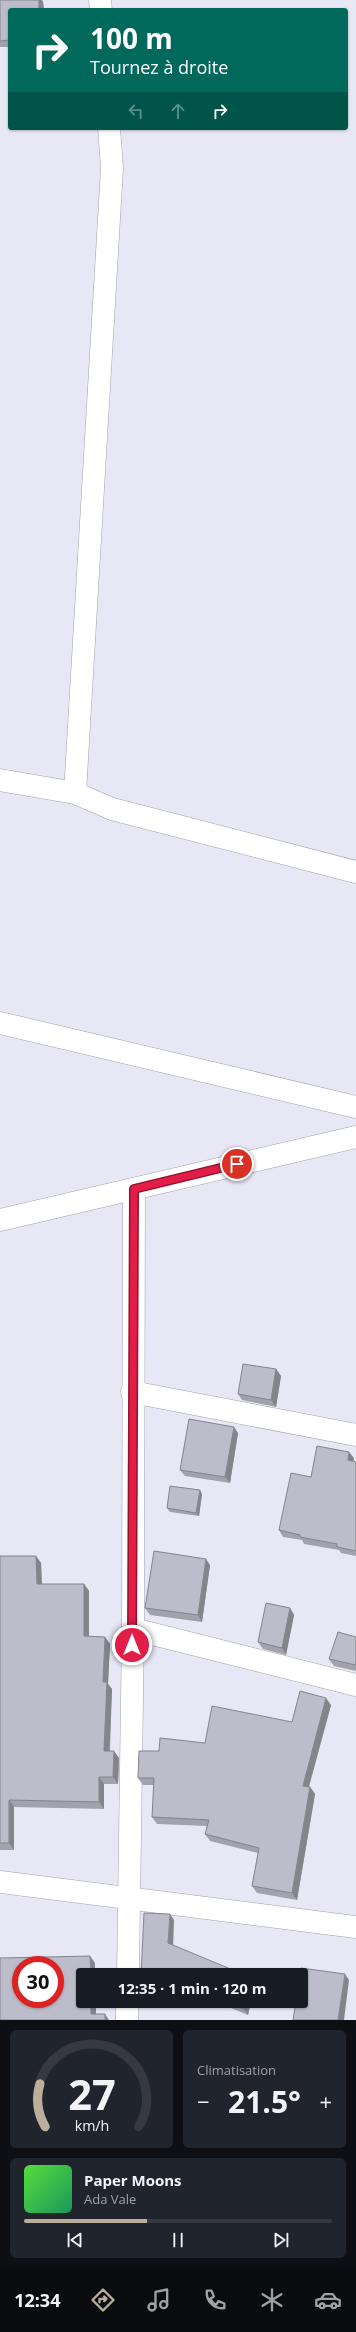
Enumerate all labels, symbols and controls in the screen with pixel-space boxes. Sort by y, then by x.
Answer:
text: 100 m [90,19,173,57]
icon: right [24,24,76,76]
text: Tournez à droite [90,55,228,79]
icon: left [125,100,147,122]
icon: ahead [167,100,189,122]
icon: right [209,100,231,122]
pin [220,1147,254,1181]
icon: arrive [226,1153,248,1175]
position arrow [111,1624,153,1666]
speed limit sign: 30 [12,1956,64,2008]
text: 12:35 · 1 min · 120 m [118,1978,266,1998]
text: Climatisation [197,2061,276,2079]
text: 27 [68,2066,115,2122]
text: 21.5° [228,2081,301,2122]
text: − [197,2086,210,2116]
text: + [319,2086,332,2116]
text: km/h [74,2116,109,2135]
text: Paper Moons [84,2170,182,2190]
text: Ada Vale [84,2190,136,2208]
icon: previous [64,2229,86,2251]
icon: pause [167,2229,189,2251]
icon: next [270,2229,292,2251]
icon: directions [89,2286,117,2314]
icon: music [145,2286,173,2314]
icon: phone [201,2286,229,2314]
icon: climate [258,2286,286,2314]
icon: car [314,2286,342,2314]
text: 12:34 [14,2288,60,2312]

